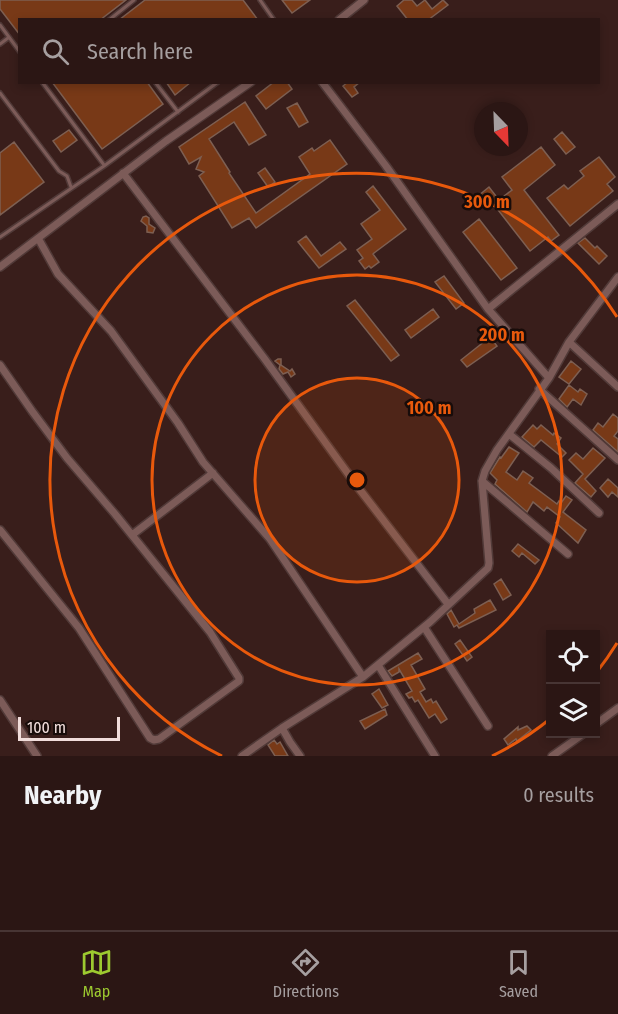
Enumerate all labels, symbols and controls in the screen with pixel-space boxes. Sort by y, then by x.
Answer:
search box [18,18,600,84]
icon: search [39,35,72,68]
text: Search here [87,38,193,65]
north arrow [474,102,528,156]
text: 300 m [463,191,510,213]
text: 200 m [478,324,525,346]
text: 100 m [407,397,451,419]
centre of rings [347,470,367,490]
map controls [546,630,600,738]
button: locate [546,630,600,684]
button: layers [546,684,600,738]
scale bar [18,714,120,742]
text: 100 m [27,718,66,737]
text: Nearby [24,780,101,811]
text: 0 results [523,783,594,807]
tab: Map [80,946,113,1001]
tab: Directions [273,946,339,1001]
tab: Saved [499,946,538,1001]

